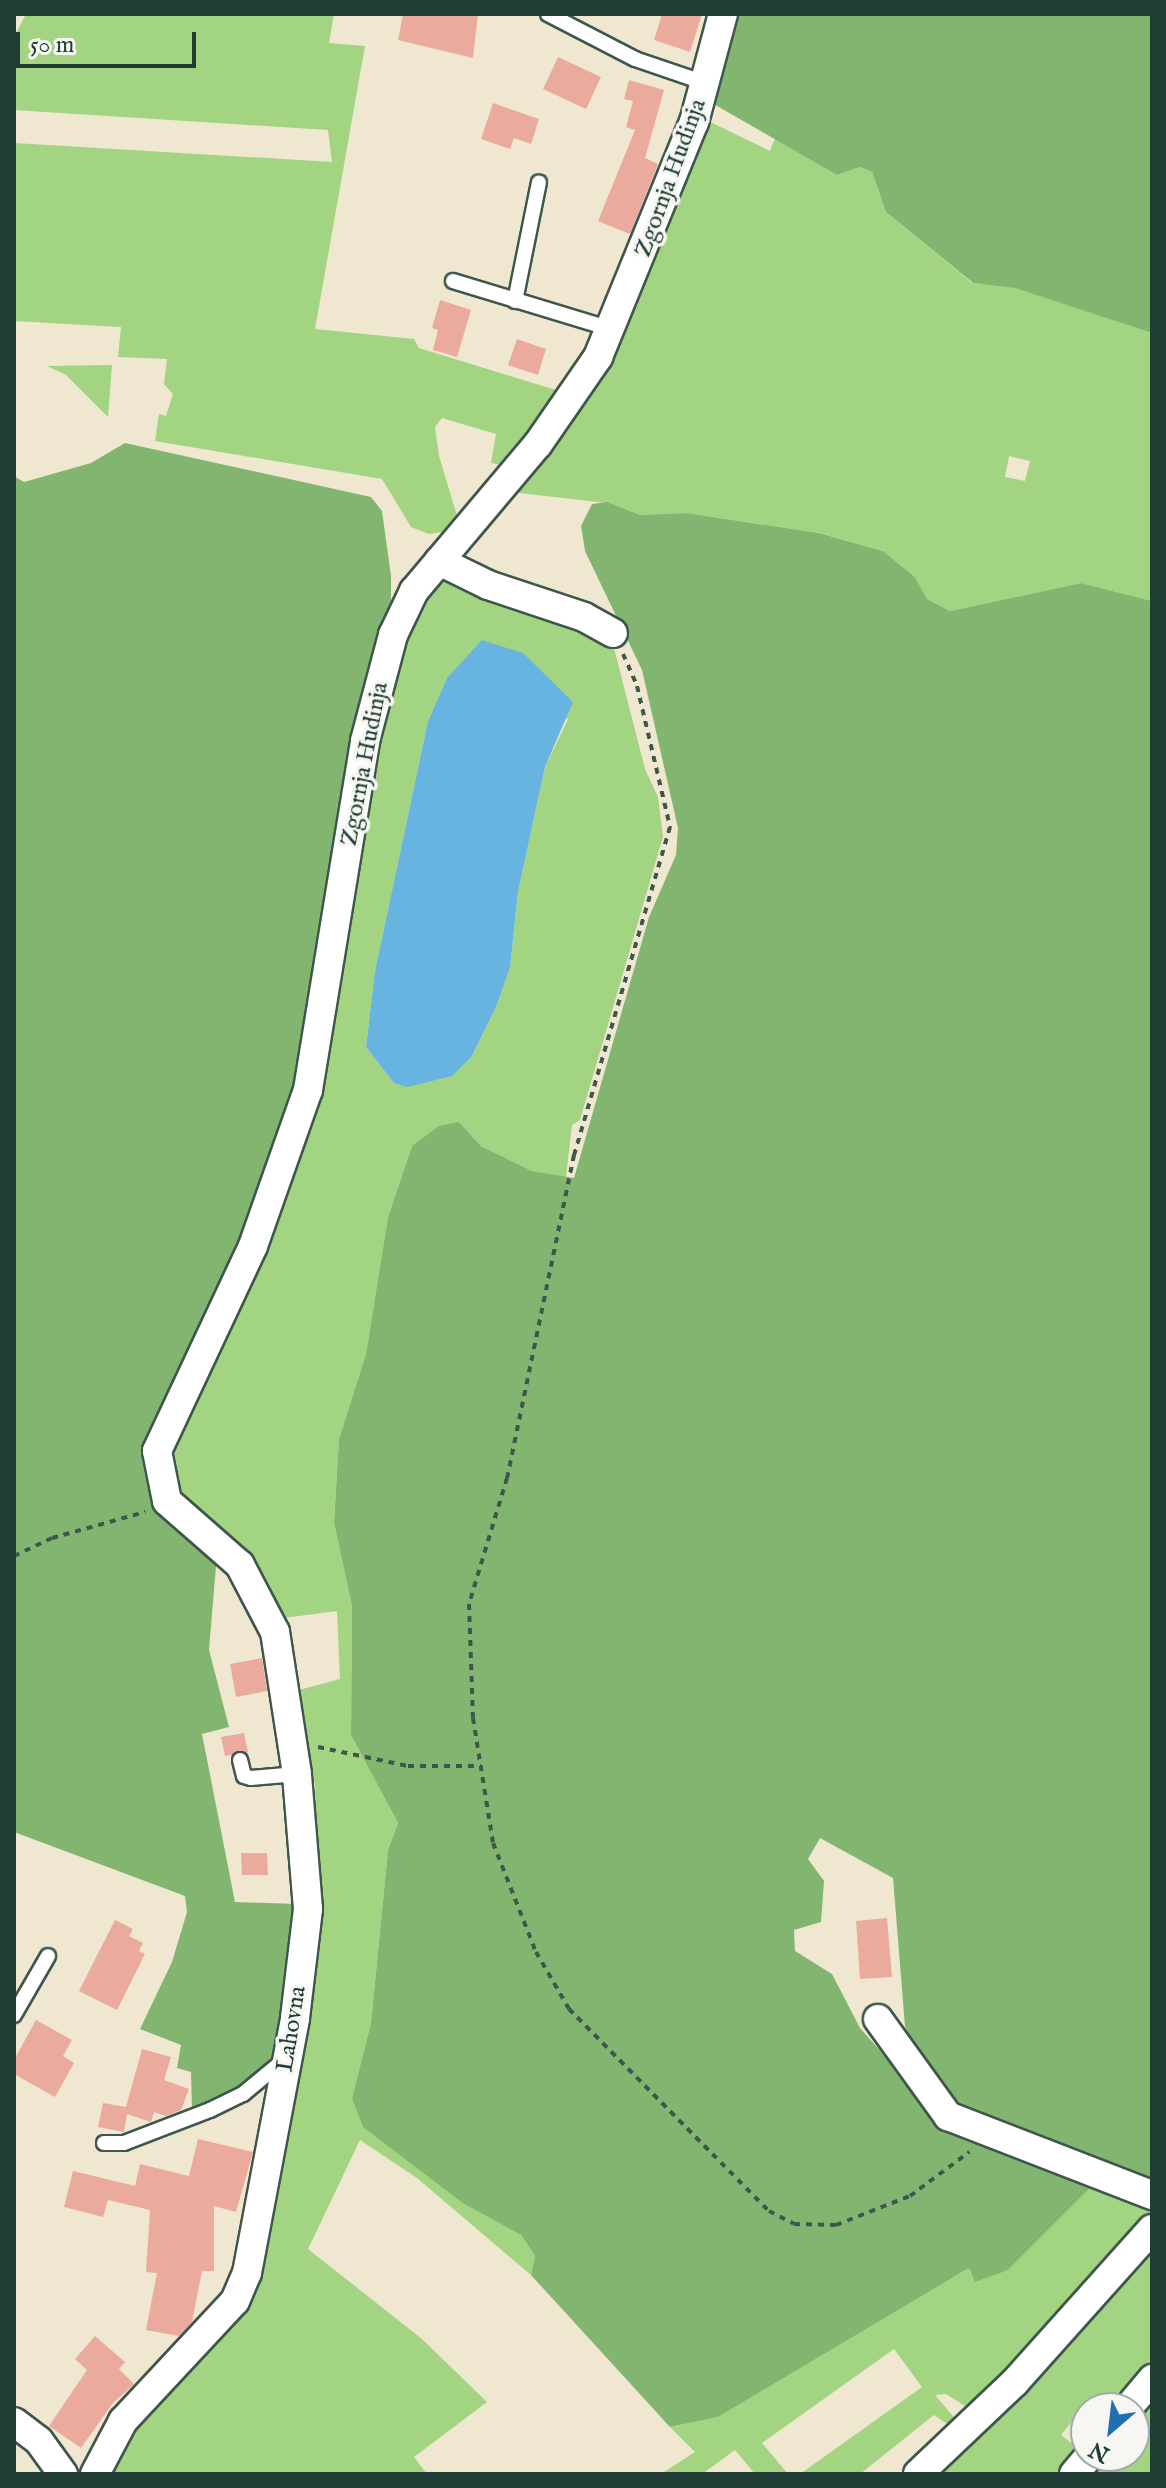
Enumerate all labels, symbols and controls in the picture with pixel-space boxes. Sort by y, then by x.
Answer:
scale bar [20,16,200,66]
text: 50 m [30,30,74,61]
street label: Zgornja Hudinja [629,95,713,261]
street label: Zgornja Hudinja [335,680,395,848]
street label: Lahovna [271,1984,313,2074]
north arrow [1070,2392,1150,2472]
text: N [1085,2435,1115,2468]

